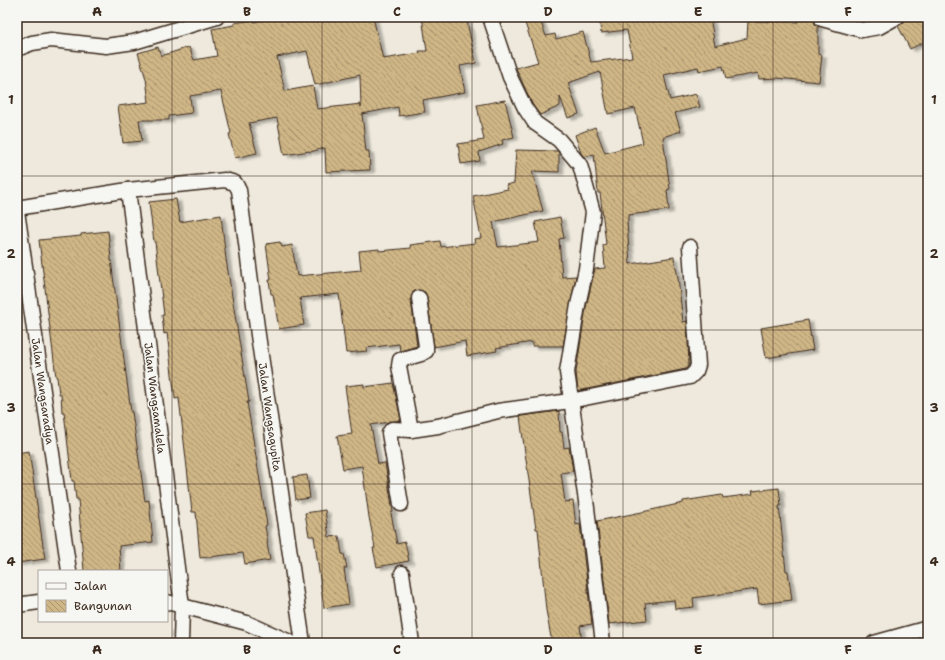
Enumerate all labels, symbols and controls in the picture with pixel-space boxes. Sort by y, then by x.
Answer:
text: A [92,3,102,20]
text: B [243,3,251,20]
text: C [393,3,401,20]
text: D [543,3,553,20]
text: E [694,3,703,20]
text: F [844,3,852,20]
text: 1 [8,91,14,108]
text: 1 [931,91,937,108]
text: 2 [6,245,16,262]
text: 2 [929,245,939,262]
street label: Jalan Wangsaradya [28,337,57,445]
street label: Jalan Wangsamalela [140,342,169,455]
street label: Jalan Wangsagupita [254,362,285,473]
text: 3 [6,399,16,416]
text: 3 [929,399,939,416]
text: 4 [6,553,16,570]
text: 4 [929,553,939,570]
legend [38,570,168,622]
text: Jalan [74,578,107,594]
text: Bangunan [74,598,132,614]
text: A [92,641,102,658]
text: B [243,641,251,658]
text: C [393,641,401,658]
text: D [543,641,553,658]
text: E [694,641,703,658]
text: F [844,641,852,658]

